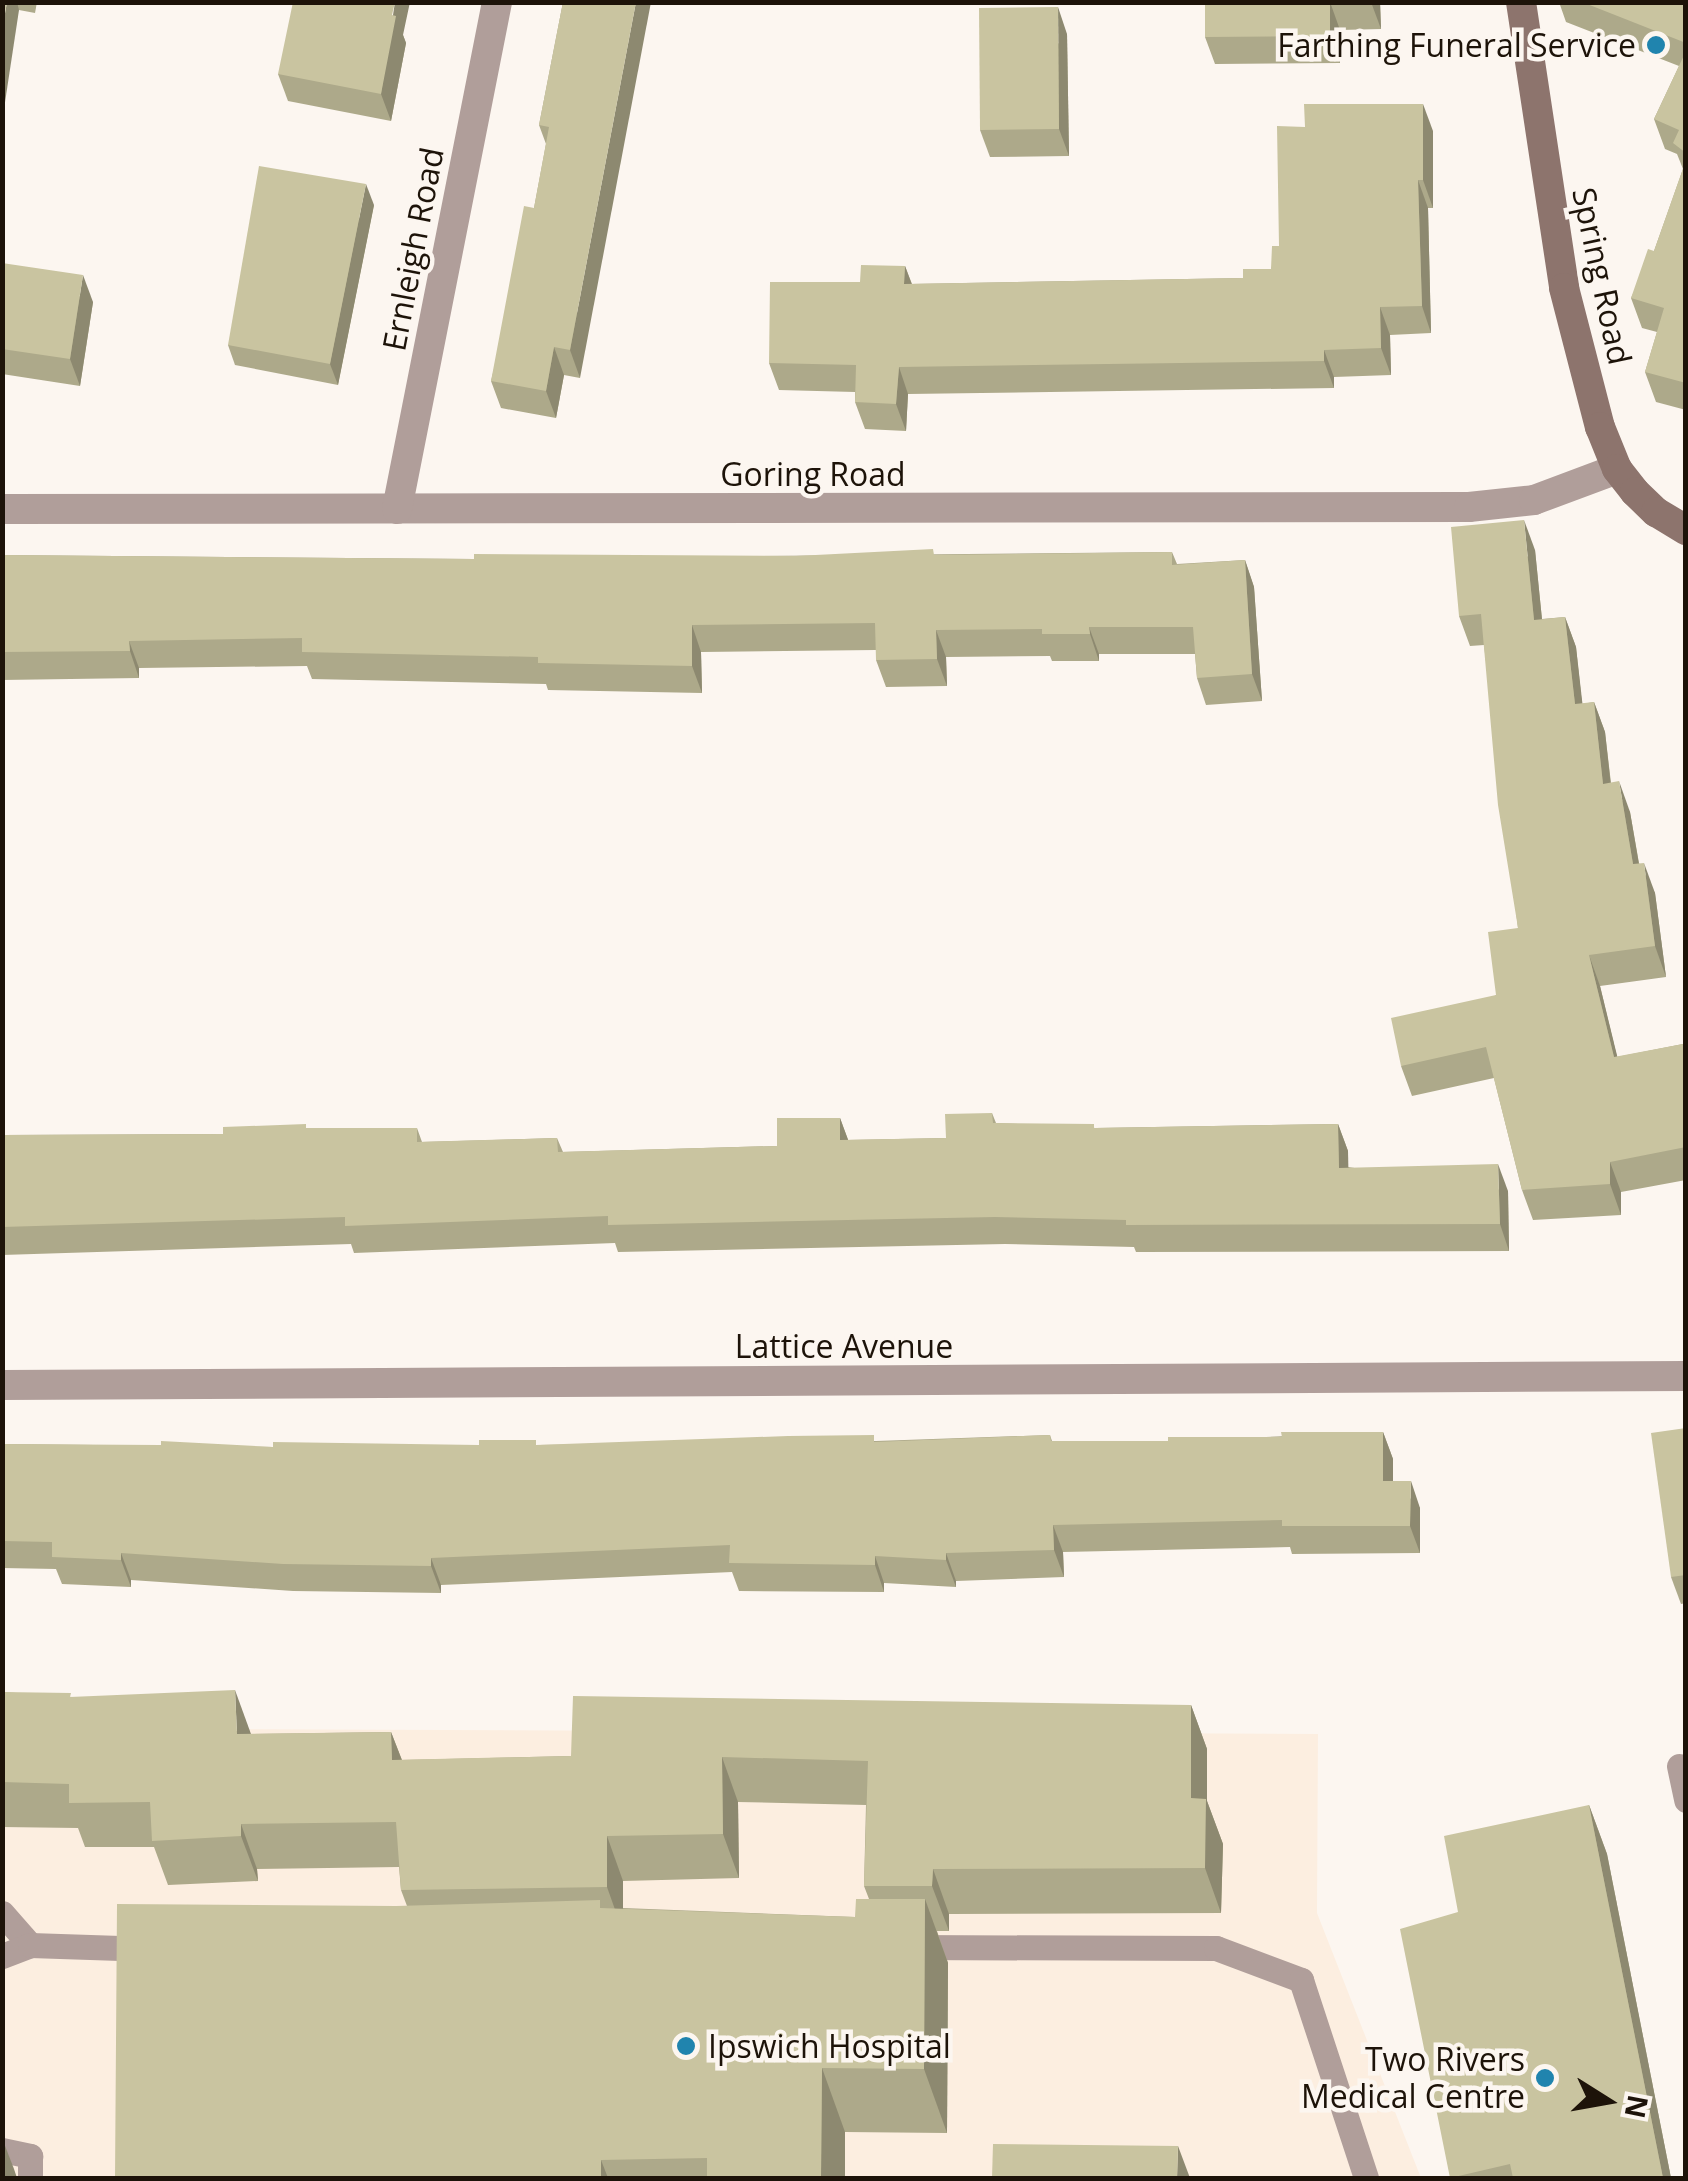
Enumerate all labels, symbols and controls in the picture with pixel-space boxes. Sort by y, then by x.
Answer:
place label: Farthing Funeral Service [1277,26,1636,64]
marker: Farthing Funeral Service [1645,34,1667,56]
street label: Ernleigh Road [374,144,452,354]
street label: Spring Road [1565,184,1639,368]
street label: Goring Road [720,455,906,493]
street label: Lattice Avenue [735,1327,953,1365]
place label: Ipswich Hospital [708,2027,951,2065]
marker: Ipswich Hospital [673,2033,699,2059]
place label: Two Rivers Medical Centre [1301,2041,1525,2116]
north arrow [1558,2051,1658,2151]
marker: Two Rivers Medical Centre [1534,2067,1556,2089]
text: N [1617,2092,1658,2122]

